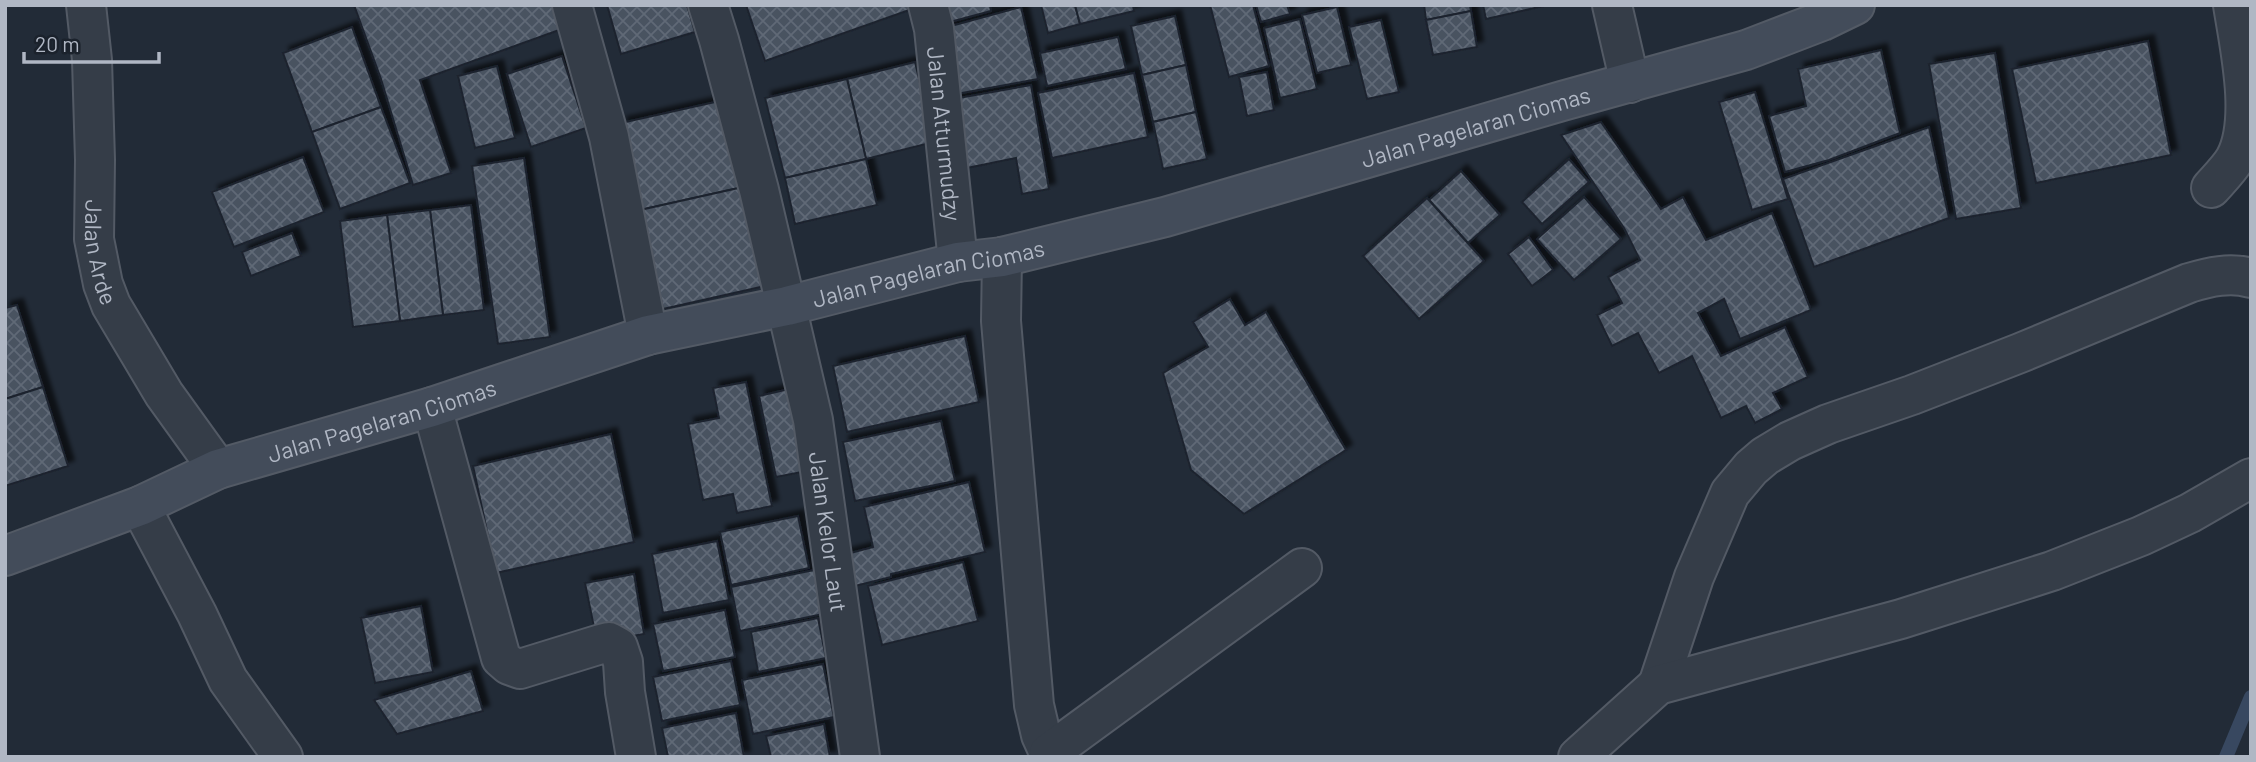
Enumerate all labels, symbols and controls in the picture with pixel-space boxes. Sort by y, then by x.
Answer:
scale bar [24,21,159,65]
text: 20 m [35,31,80,56]
street label: Jalan Atturmudzy [922,45,968,223]
street label: Jalan Pagelaran Ciomas [1358,80,1593,173]
street label: Jalan Arde [80,199,123,308]
street label: Jalan Pagelaran Ciomas [809,233,1047,313]
street label: Jalan Pagelaran Ciomas [264,373,500,468]
street label: Jalan Kelor Laut [804,450,854,614]

